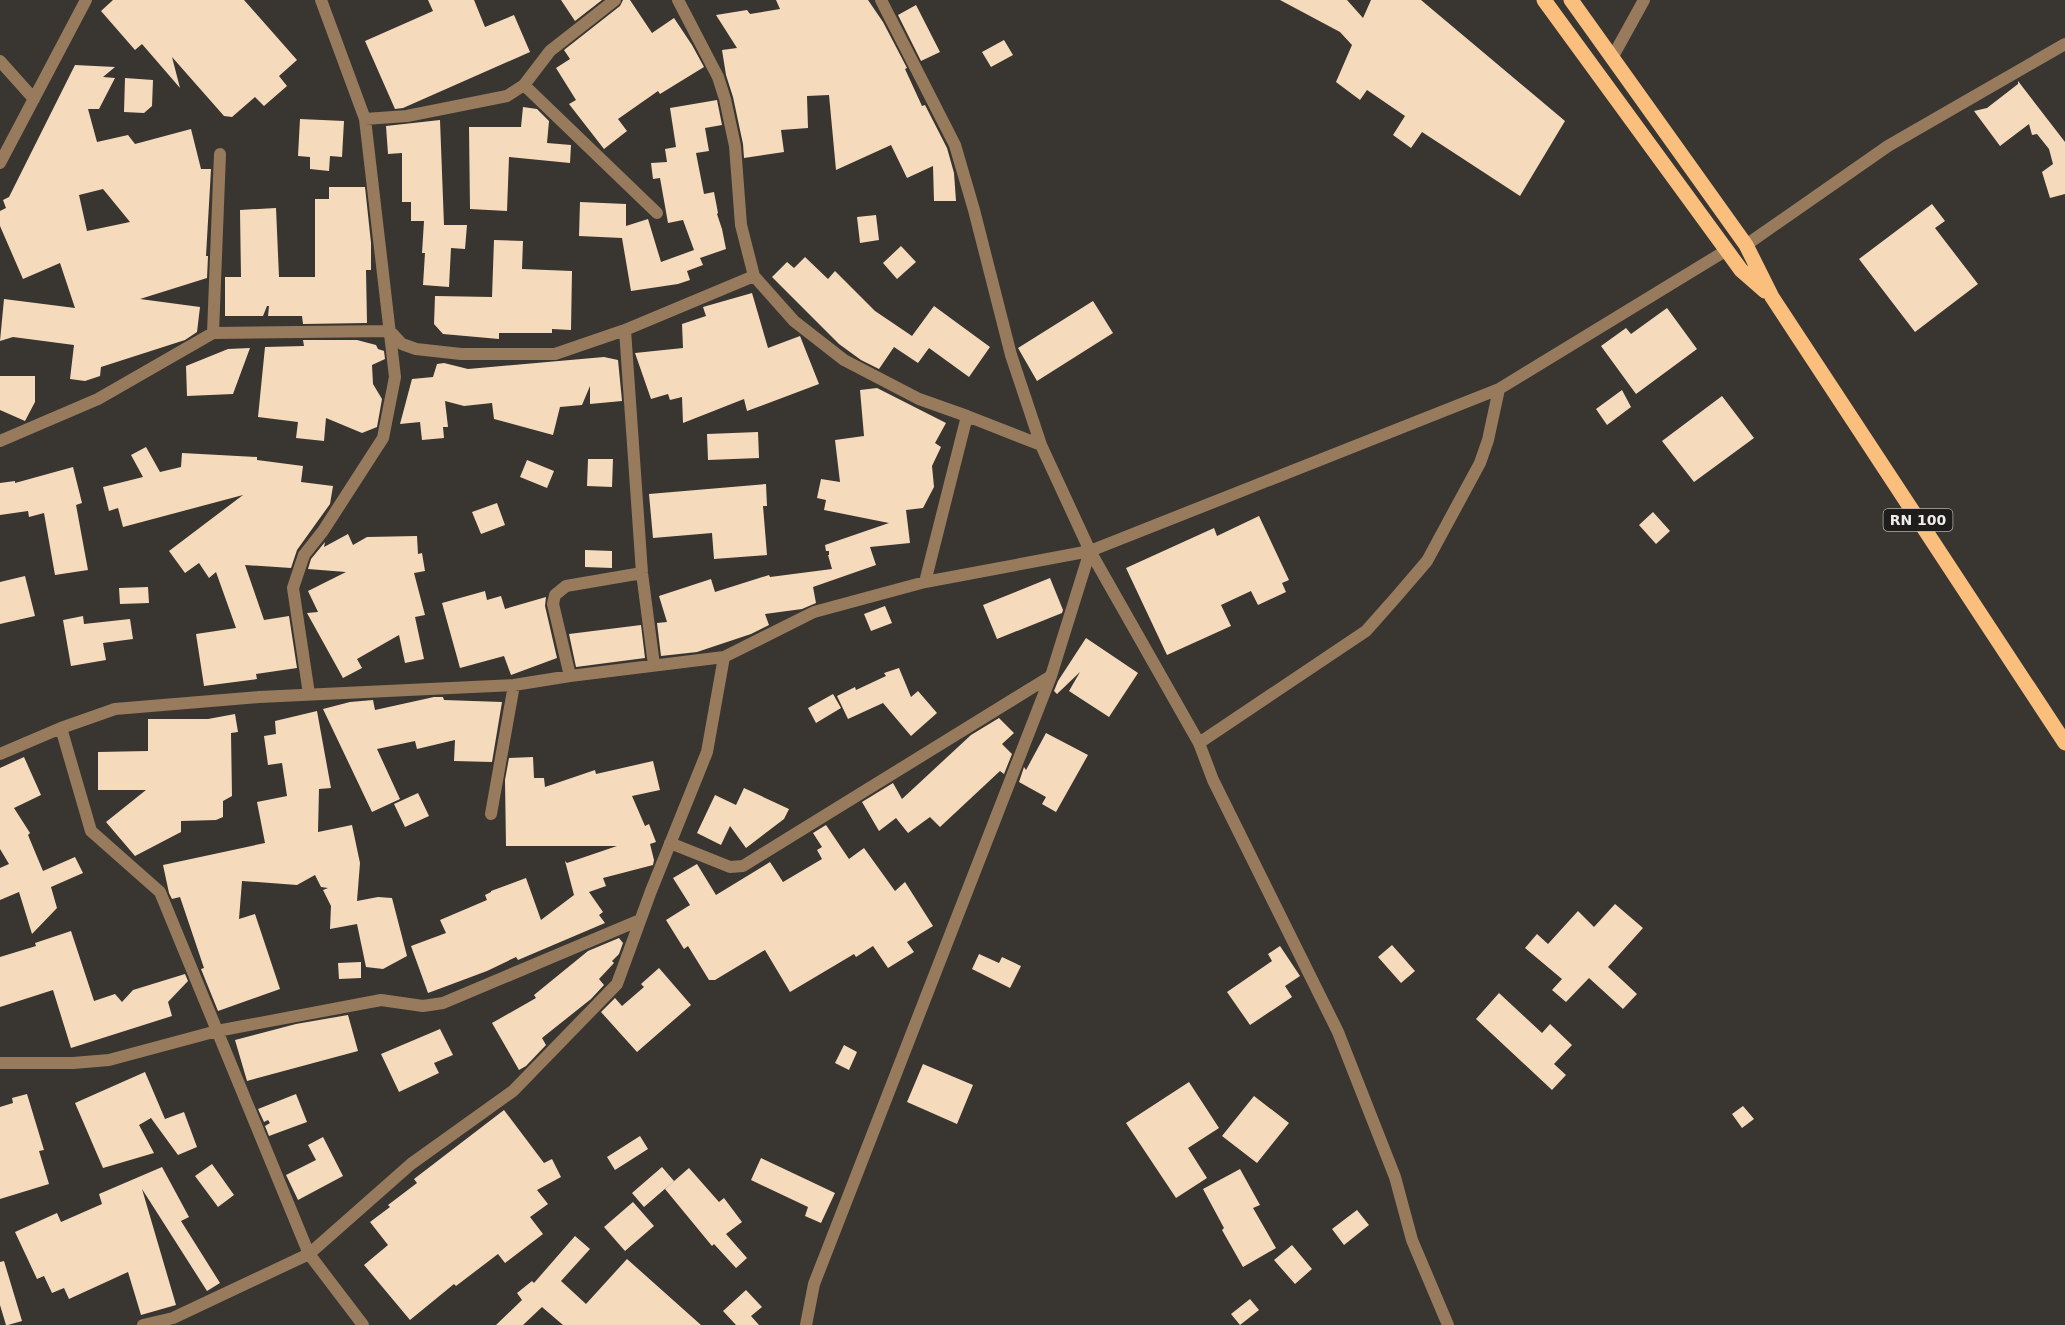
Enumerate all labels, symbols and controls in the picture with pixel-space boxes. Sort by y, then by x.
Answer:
road number: RN 100 [1884,509,1952,531]

